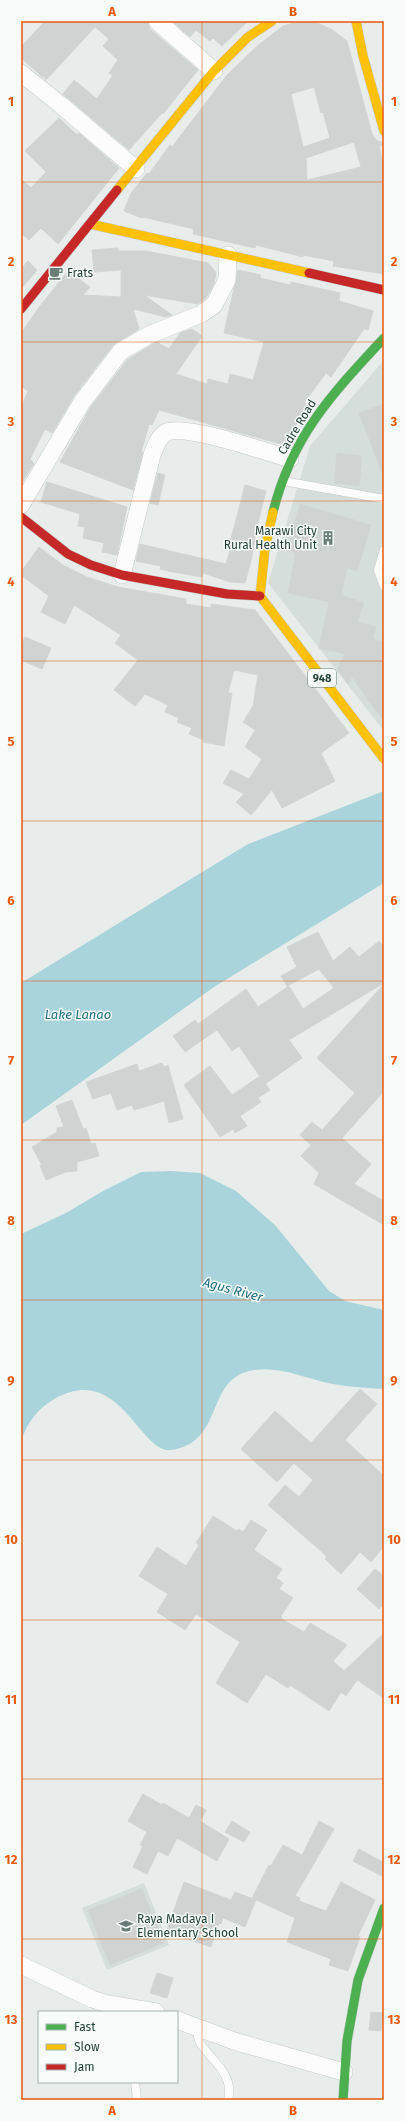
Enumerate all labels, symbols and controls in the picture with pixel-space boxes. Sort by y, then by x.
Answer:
text: A [107,4,116,19]
text: B [289,4,297,19]
text: 1 [8,94,14,109]
text: 1 [391,94,397,109]
text: 2 [8,254,15,269]
text: 2 [391,254,398,269]
cafe icon: Frats [48,265,64,281]
place label: Frats [67,266,94,280]
street label: Cadre Road [275,397,319,457]
text: 3 [7,414,15,429]
text: 3 [390,414,398,429]
place label: Marawi City Rural Health Unit [224,524,318,552]
building icon: Marawi City Rural Health Unit [320,530,336,546]
text: 4 [7,574,15,589]
text: 4 [390,574,398,589]
road number: 948 [308,669,336,687]
text: 5 [8,734,15,749]
text: 5 [391,734,398,749]
text: 6 [7,893,15,908]
text: 6 [390,893,398,908]
water label: Lake Lanao [45,1007,111,1022]
text: 7 [8,1053,14,1068]
text: 7 [391,1053,397,1068]
text: 8 [7,1213,15,1228]
text: 8 [390,1213,398,1228]
water label: Agus River [200,1274,265,1305]
text: 9 [7,1373,15,1388]
text: 9 [390,1373,398,1388]
text: 10 [4,1532,18,1547]
text: 10 [387,1532,401,1547]
text: 11 [5,1692,17,1707]
text: 11 [388,1692,400,1707]
text: 12 [5,1852,18,1867]
text: 12 [388,1852,401,1867]
place label: Raya Madaya I Elementary School [137,1912,239,1940]
school or university icon: Raya Madaya I Elementary School [118,1918,134,1934]
legend [38,2011,178,2083]
text: 13 [5,2012,18,2027]
text: 13 [388,2012,401,2027]
text: Fast [74,2020,96,2034]
text: Slow [74,2040,100,2054]
text: Jam [74,2060,94,2074]
text: A [107,2103,116,2118]
text: B [289,2103,297,2118]

